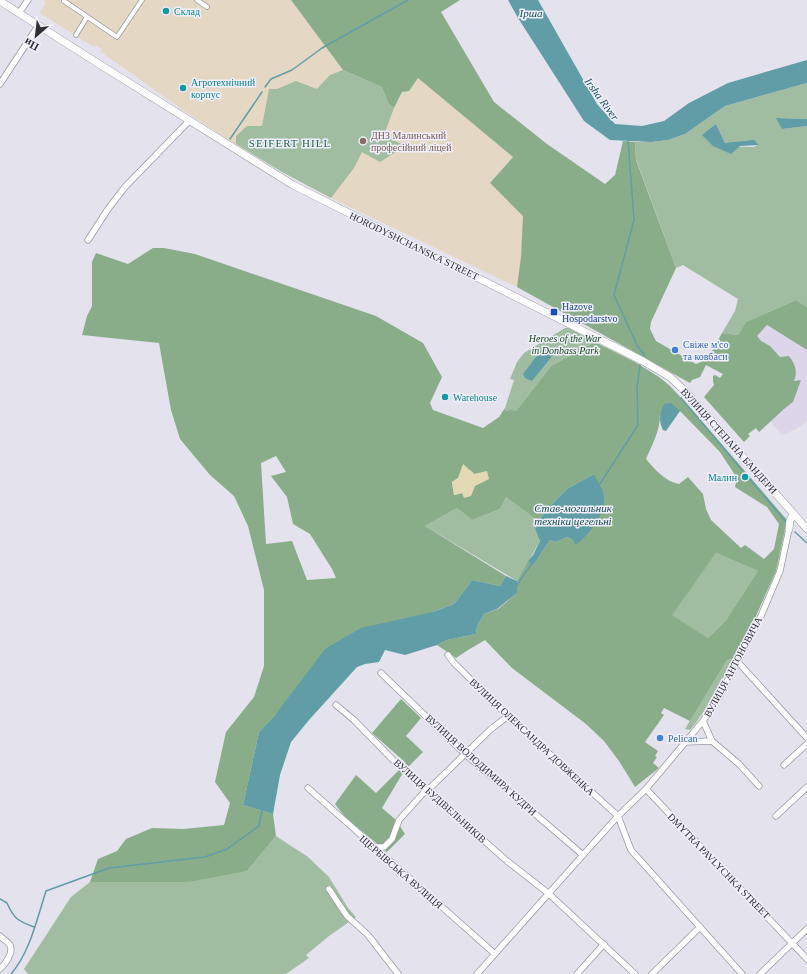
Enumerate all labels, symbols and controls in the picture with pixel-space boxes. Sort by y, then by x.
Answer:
marker: Склад [161,6,171,16]
place label: Склад [174,6,200,17]
water label: Ірша [519,7,543,19]
north arrow [16,16,56,56]
text: Пн [21,36,41,54]
water label: Irsha River [582,75,622,123]
place label: Агротехнічний корпус [191,77,256,100]
marker: Агротехнічний корпус [178,83,188,93]
place label: ДНЗ Малинський професійний ліцей [371,130,452,153]
marker: ДНЗ Малинський професійний ліцей [358,136,368,146]
district label: SEIFERT HILL [249,137,331,149]
street label: HORODYSHCHANSKA STREET [348,210,480,282]
place label: Hazove Hospodarstvo [562,301,618,324]
marker: Hazove Hospodarstvo [549,307,559,317]
park label: Heroes of the War in Donbass Park [528,333,601,356]
place label: Свіже м'со та ковбаси [683,339,728,362]
marker: Свіже м'со та ковбаси [670,345,680,355]
street label: ВУЛИЦЯ СТЕПАНА БАНДЕРИ [679,386,779,496]
marker: Warehouse [440,392,450,402]
place label: Warehouse [453,392,498,403]
place label: Малин [708,472,738,483]
marker: Малин [740,472,750,482]
water label: Став-могильник техніки цегельні [534,502,613,527]
street label: ВУЛИЦЯ АНТОНОВИЧА [702,614,764,719]
street label: ВУЛИЦЯ ОЛЕКСАНДРА ДОВЖЕНКА [467,676,597,798]
street label: ВУЛИЦЯ ВОЛОДИМИРА КУДРИ [423,712,539,818]
marker: Pelican [655,733,665,743]
place label: Pelican [668,733,697,744]
street label: ВУЛИЦЯ БУДІВЕЛЬНИКІВ [392,757,489,845]
street label: DMYTRA PAVLYCHKA STREET [666,811,772,921]
street label: ЩЕРБІВСЬКА ВУЛИЦЯ [357,833,445,911]

